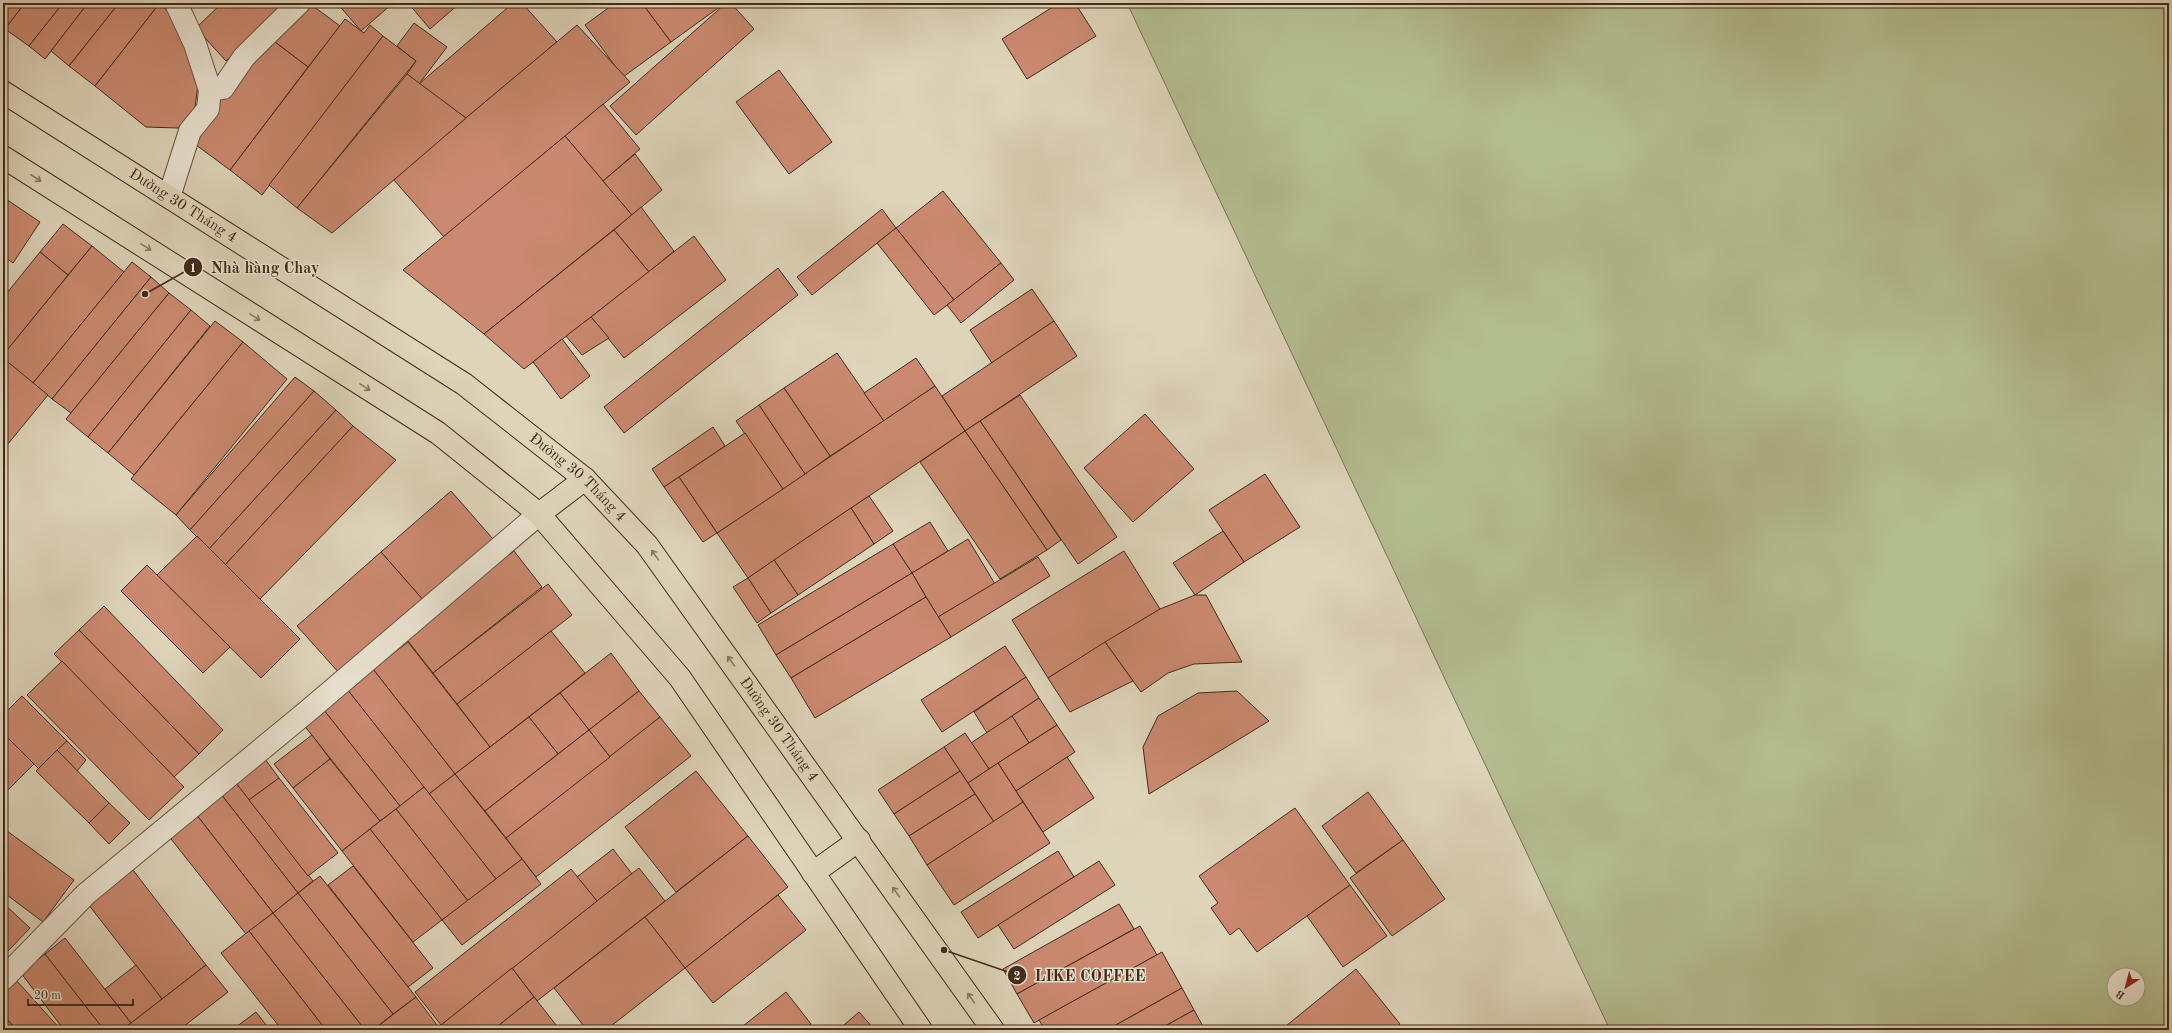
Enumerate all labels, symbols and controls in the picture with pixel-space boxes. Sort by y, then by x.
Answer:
street label: Đường 30 Tháng 4 [126,166,240,246]
one-way arrow [30,174,42,182]
one-way arrow [140,243,151,252]
callout: Nhà hàng Chay [183,253,328,281]
text: Nhà hàng Chay [211,261,319,277]
text: 1 [190,263,196,275]
one-way arrow [249,313,260,321]
one-way arrow [359,383,371,391]
street label: Đường 30 Tháng 4 [526,431,629,525]
one-way arrow [651,550,659,561]
one-way arrow [726,655,735,666]
street label: Đường 30 Tháng 4 [737,675,821,785]
one-way arrow [892,887,900,898]
callout: LIKE COFFEE [1007,961,1154,989]
north arrow [2106,967,2146,1007]
text: LIKE COFFEE [1034,969,1146,985]
text: 2 [1014,971,1021,983]
scale bar [28,981,133,1007]
text: B [2114,987,2127,1001]
text: 20 m [34,990,61,1002]
one-way arrow [967,993,975,1004]

